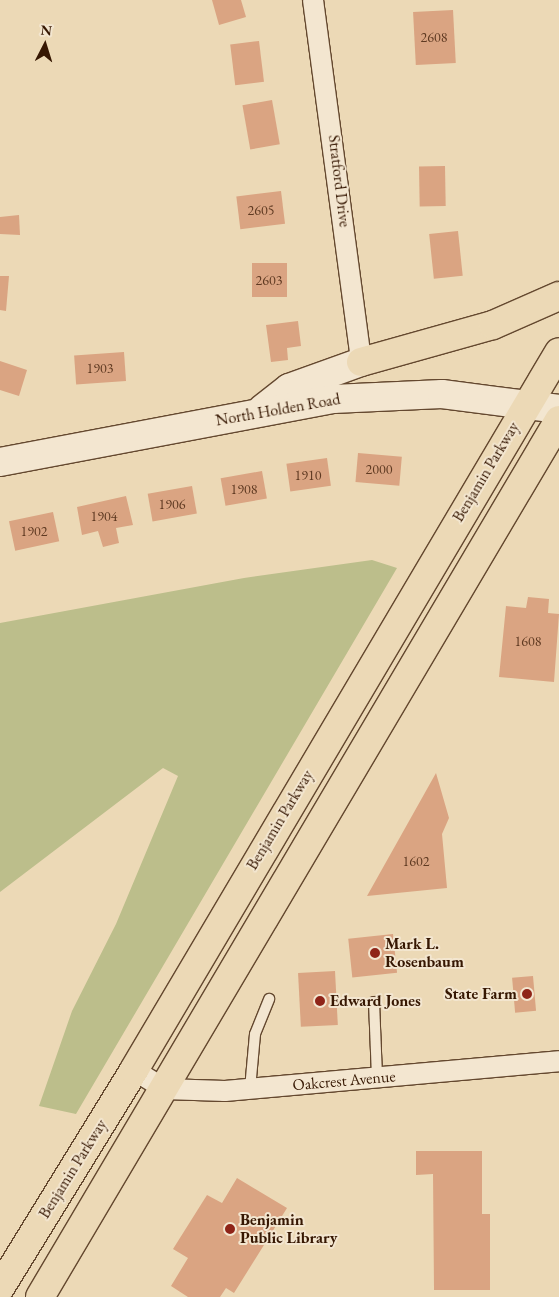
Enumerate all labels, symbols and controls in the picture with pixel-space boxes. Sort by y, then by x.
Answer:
north arrow [20,20,70,70]
text: N [40,21,53,40]
house number: 2608 [421,29,447,45]
street label: Stratford Drive [324,134,354,228]
house number: 2605 [248,202,274,218]
house number: 2603 [256,272,282,288]
house number: 1903 [87,360,113,376]
street label: North Holden Road [214,390,342,430]
street label: Benjamin Parkway [449,418,523,526]
house number: 2000 [366,461,392,477]
house number: 1910 [295,467,321,483]
house number: 1908 [231,481,257,497]
house number: 1906 [159,496,185,512]
house number: 1904 [91,508,117,524]
house number: 1902 [21,523,47,539]
house number: 1608 [515,633,541,649]
street label: Benjamin Parkway [243,766,317,874]
house number: 1602 [403,853,429,869]
place label: Mark L. Rosenbaum [385,934,464,972]
marker: Mark L. Rosenbaum [369,947,381,959]
place label: State Farm [445,984,517,1004]
marker: State Farm [521,988,533,1000]
place label: Edward Jones [330,991,421,1011]
marker: Edward Jones [314,995,326,1007]
street label: Oakcrest Avenue [292,1067,396,1095]
street label: Benjamin Parkway [35,1116,111,1222]
place label: Benjamin Public Library [240,1210,337,1248]
marker: Benjamin Public Library [224,1223,236,1235]

